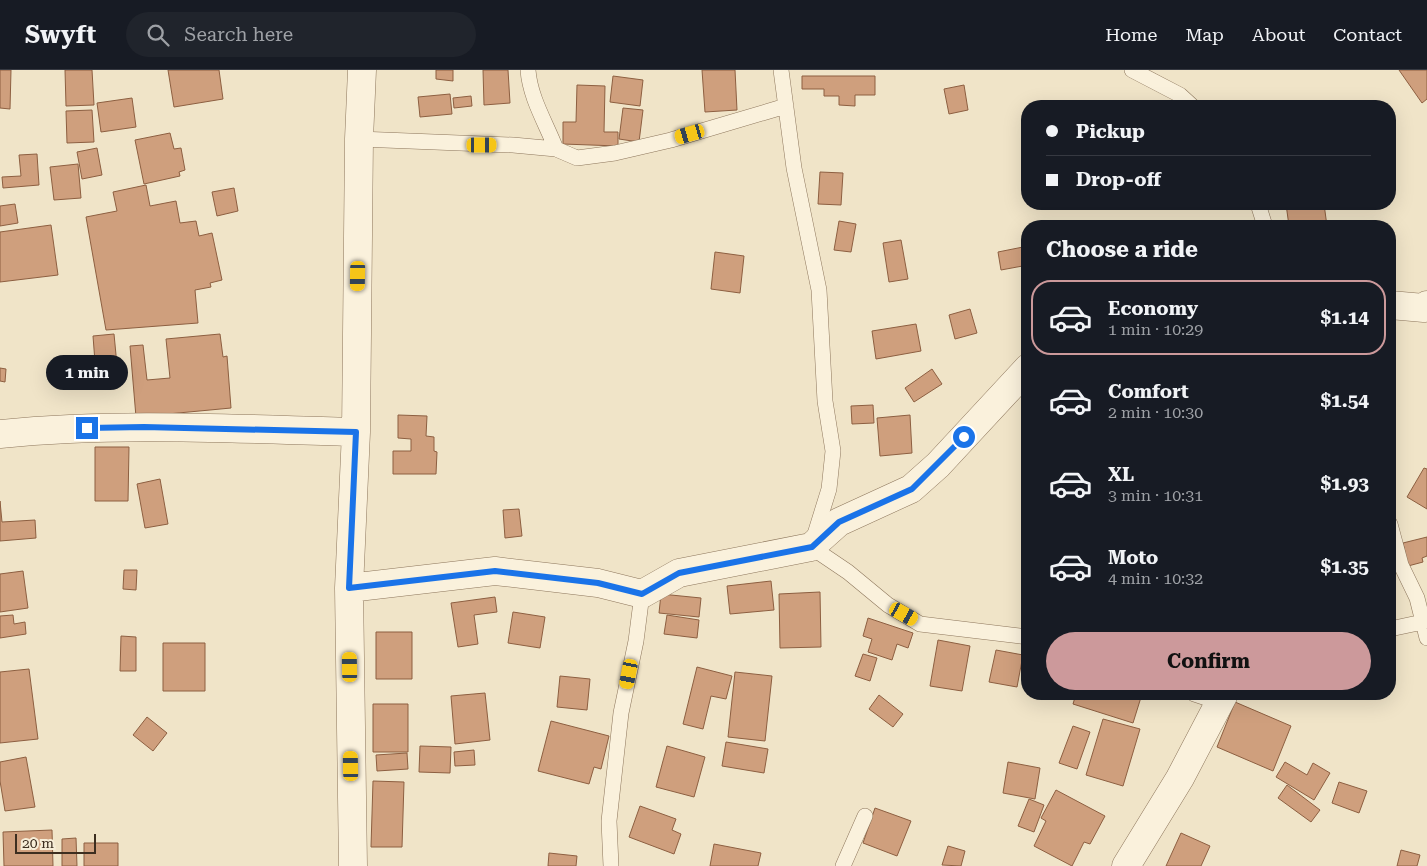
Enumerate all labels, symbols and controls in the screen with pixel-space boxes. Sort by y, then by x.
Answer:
search box [126,12,476,57]
text: Swyft [25,21,96,49]
icon: search [144,21,172,49]
text: Search here [184,23,293,46]
text: Home [1105,24,1157,45]
text: Map [1185,24,1224,45]
text: About [1252,24,1305,45]
text: Contact [1333,24,1402,45]
text: Pickup [1076,120,1145,143]
car [673,123,706,145]
car [467,138,497,153]
text: Drop-off [1076,168,1161,191]
text: Choose a ride [1046,237,1198,262]
car [350,261,365,291]
icon: car [1048,295,1093,340]
text: Economy [1108,297,1198,320]
text: $1.14 [1320,306,1369,329]
text: 1 min · 10:29 [1108,320,1203,339]
callout: 1 min [46,356,128,390]
text: 1 min [65,363,109,382]
icon: car [1048,378,1093,423]
text: Comfort [1108,380,1189,403]
text: $1.54 [1320,389,1369,412]
text: 2 min · 10:30 [1108,403,1203,422]
route end [76,417,98,439]
route start [953,426,975,448]
icon: car [1048,461,1093,506]
text: XL [1108,463,1134,486]
text: $1.93 [1320,472,1369,495]
text: 3 min · 10:31 [1108,486,1203,505]
icon: car [1048,544,1093,589]
text: Moto [1108,546,1158,569]
text: $1.35 [1320,555,1369,578]
text: 4 min · 10:32 [1108,569,1203,588]
car [887,600,920,628]
button: Confirm [1046,632,1371,690]
car [342,652,357,682]
car [618,658,639,690]
car [343,751,358,781]
scale bar [15,831,96,854]
text: 20 m [22,835,54,851]

